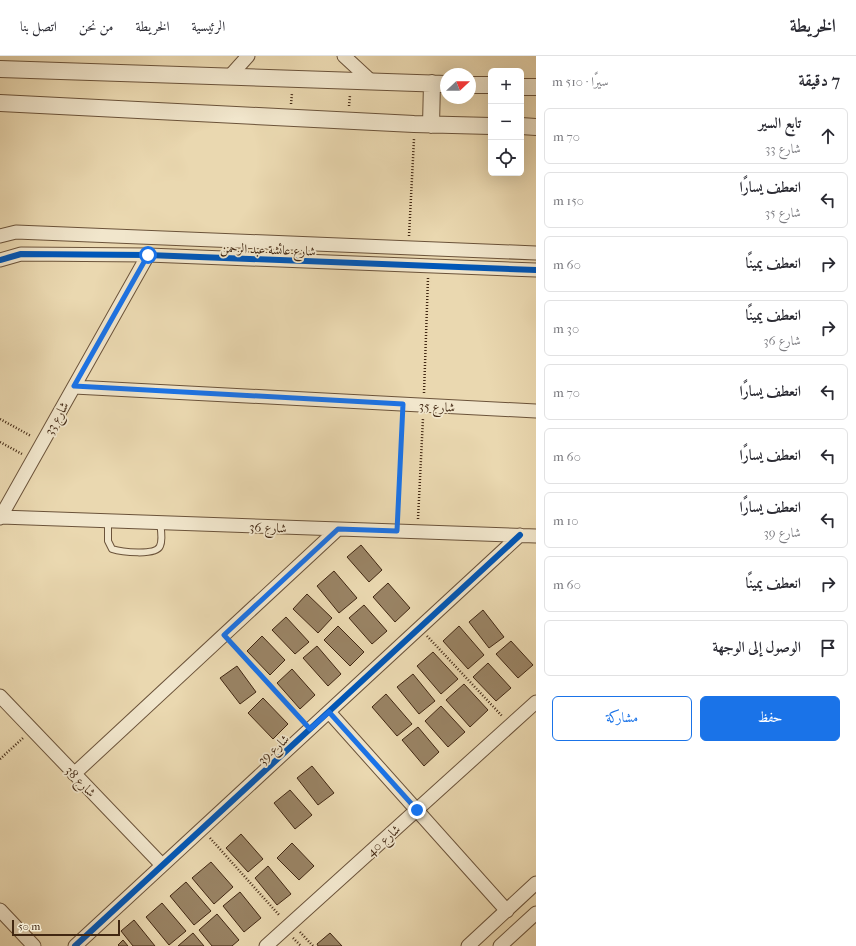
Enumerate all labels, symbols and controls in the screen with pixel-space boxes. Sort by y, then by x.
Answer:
text: الخريطة [790,15,836,37]
text: اتصل بنا [20,18,57,35]
text: من نحن [79,18,114,35]
text: الخريطة [136,18,170,35]
text: الرئيسية [192,18,225,35]
north arrow [440,68,476,104]
map controls [488,68,524,176]
button: + [488,68,524,104]
text: 7 دقيقة [798,70,840,90]
text: سيرًا · 510 m [552,74,609,89]
button: − [488,104,524,140]
text: تابع السير [759,114,801,132]
icon: ahead [817,125,839,147]
text: 70 m [553,129,580,144]
button: locate [488,140,524,176]
text: شارع 33 [765,141,801,156]
text: انعطف يسارًا [740,178,801,196]
icon: left [817,189,839,211]
text: 150 m [553,193,584,208]
text: شارع 35 [765,205,801,220]
street label: شارع عائشة عبد الرحمن [220,240,316,263]
route start [139,246,157,264]
icon: right [817,253,839,275]
text: انعطف يمينًا [746,254,801,272]
text: 60 m [553,257,581,272]
text: انعطف يمينًا [746,306,801,324]
icon: right [817,317,839,339]
text: 30 m [553,321,579,336]
text: شارع 36 [763,333,801,348]
icon: left [817,381,839,403]
text: انعطف يسارًا [740,382,801,400]
text: 70 m [553,385,580,400]
street label: شارع 35 [418,398,455,419]
street label: شارع 33 [41,399,75,440]
icon: left [817,445,839,467]
text: انعطف يسارًا [740,446,801,464]
text: 60 m [553,449,581,464]
text: انعطف يسارًا [740,498,801,516]
icon: left [817,509,839,531]
text: 10 m [553,513,578,528]
street label: شارع 36 [249,519,287,540]
text: شارع 39 [763,525,801,540]
icon: right [817,573,839,595]
text: انعطف يمينًا [746,574,801,592]
text: 60 m [553,577,581,592]
icon: arrive [817,637,839,659]
text: الوصول إلى الوجهة [712,638,801,656]
button: مشاركة [552,696,692,741]
button: حفظ [700,696,840,741]
street label: شارع 39 [255,731,295,771]
street label: شارع 38 [59,763,99,803]
route end [408,801,426,819]
street label: شارع 40 [363,821,406,862]
scale bar [12,918,120,937]
text: 50 m [18,920,40,933]

